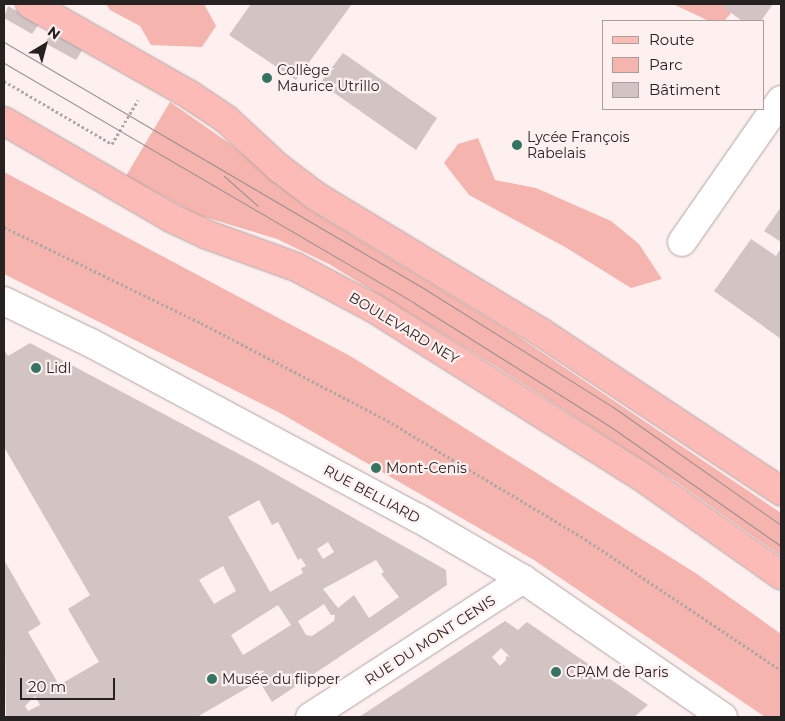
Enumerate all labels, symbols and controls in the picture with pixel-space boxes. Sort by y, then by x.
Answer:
north arrow [20,20,70,70]
legend [602,20,765,110]
text: N [44,22,64,44]
text: Route [649,30,694,49]
text: Parc [649,55,683,74]
place label: Collège Maurice Utrillo [277,62,380,94]
marker: Collège Maurice Utrillo [261,72,273,84]
text: Bâtiment [649,80,721,99]
place label: Lycée François Rabelais [527,129,630,162]
marker: Lycée François Rabelais [511,139,523,151]
street label: BOULEVARD NEY [346,289,462,367]
place label: Lidl [46,360,71,376]
marker: Lidl [30,362,42,374]
place label: Mont-Cenis [386,460,467,476]
street label: RUE BELLIARD [321,462,423,526]
marker: Mont-Cenis [370,462,382,474]
street label: RUE DU MONT CENIS [362,591,498,689]
place label: CPAM de Paris [566,664,668,680]
marker: CPAM de Paris [550,666,562,678]
scale bar [22,668,118,700]
place label: Musée du flipper [222,671,340,687]
marker: Musée du flipper [206,673,218,685]
text: 20 m [28,677,66,696]

